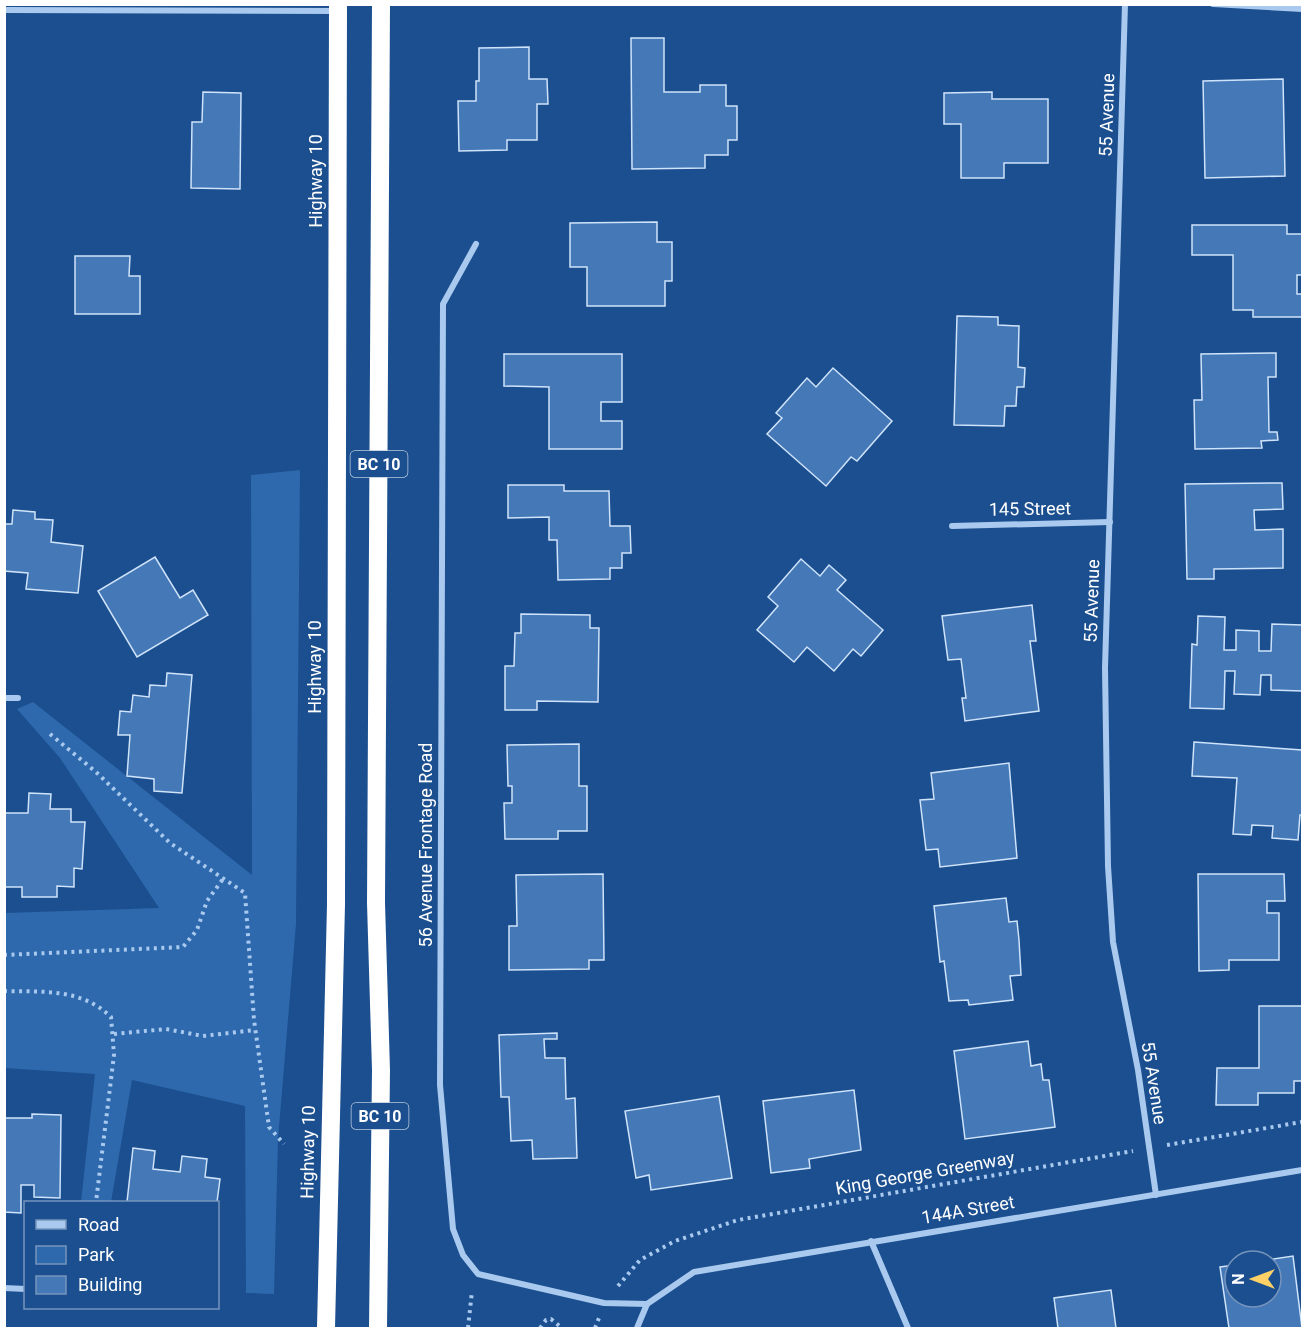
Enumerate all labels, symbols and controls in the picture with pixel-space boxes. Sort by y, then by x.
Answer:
street label: 55 Avenue [1095,73,1118,157]
street label: Highway 10 [305,134,326,228]
road number: BC 10 [350,451,407,477]
street label: 145 Street [989,497,1071,520]
street label: 55 Avenue [1080,559,1103,643]
street label: Highway 10 [304,620,325,714]
street label: 56 Avenue Frontage Road [415,743,436,947]
street label: 55 Avenue [1138,1040,1171,1126]
road number: BC 10 [352,1103,409,1129]
street label: Highway 10 [296,1105,319,1199]
street label: King George Greenway [834,1146,1016,1199]
street label: 144A Street [920,1191,1016,1228]
legend [24,1201,219,1309]
text: Road [78,1214,119,1235]
text: Park [78,1244,115,1265]
north arrow [1223,1249,1283,1309]
text: N [1229,1273,1248,1285]
text: Building [78,1274,142,1295]

